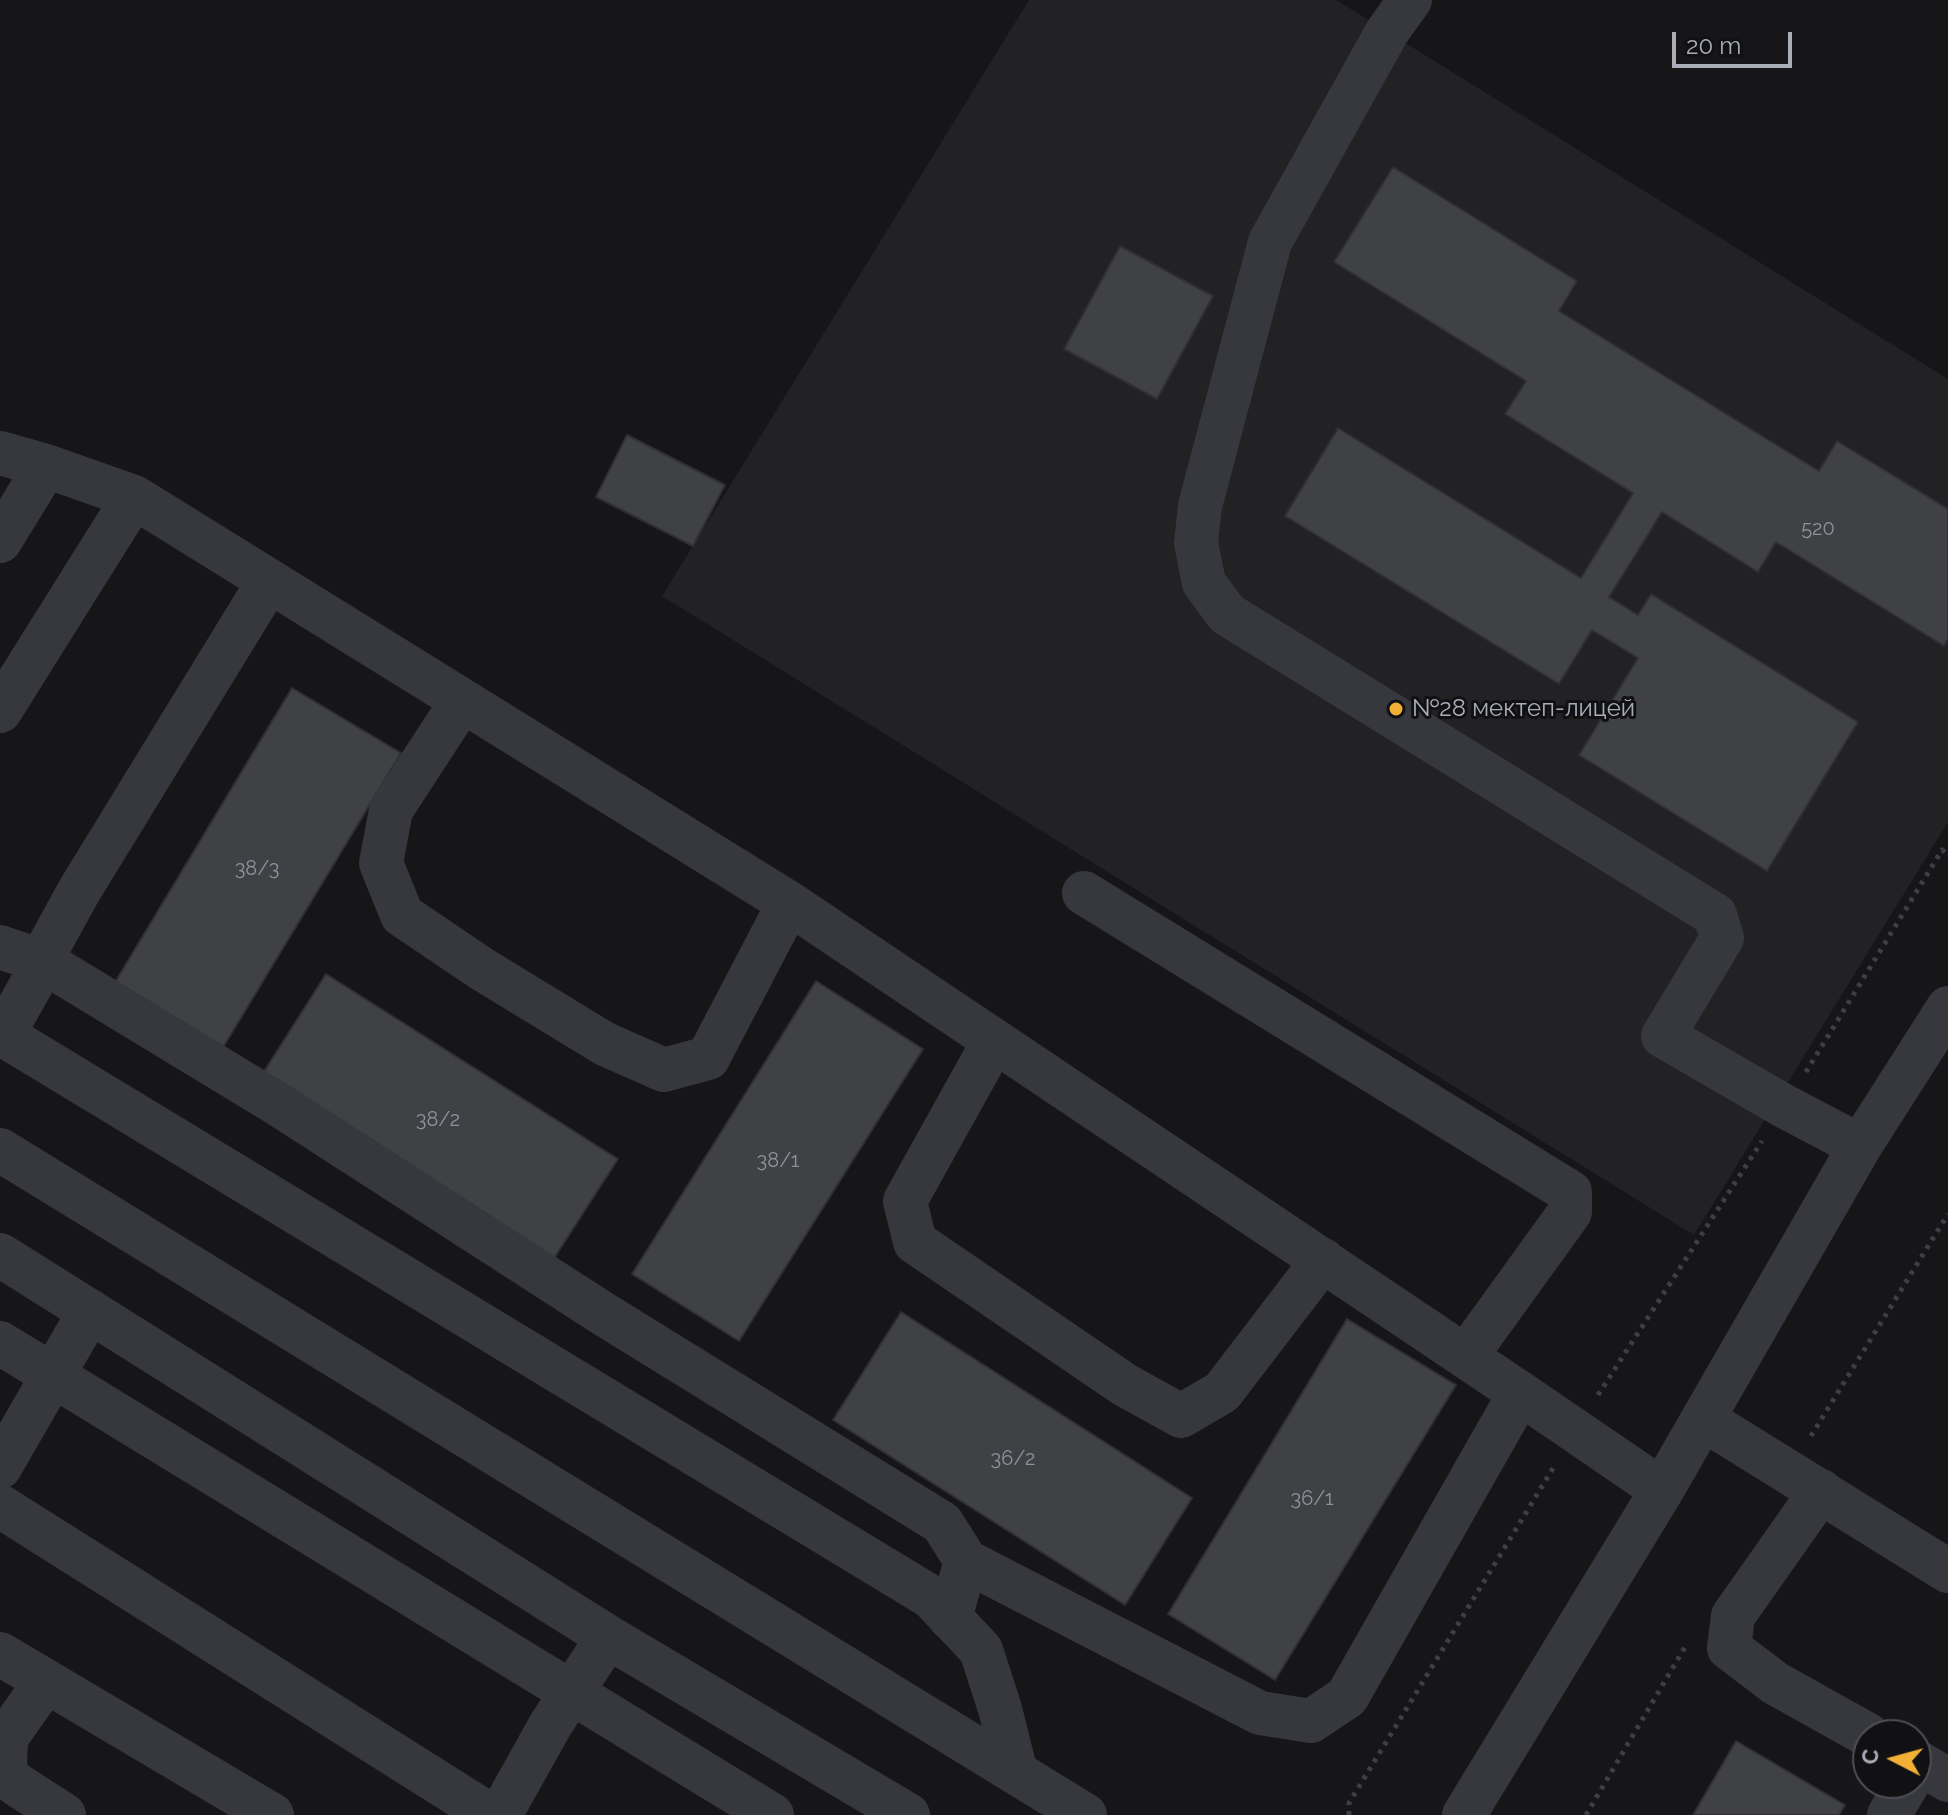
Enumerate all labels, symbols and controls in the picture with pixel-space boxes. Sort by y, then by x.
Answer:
scale bar [1676,16,1796,66]
text: 20 m [1686,31,1741,60]
house number: 520 [1801,517,1835,541]
place label: №28 мектеп-лицей [1412,695,1635,723]
marker: №28 мектеп-лицей [1387,700,1405,718]
house number: 38/3 [235,857,279,881]
house number: 38/2 [416,1108,460,1132]
house number: 38/1 [757,1149,799,1173]
house number: 36/2 [991,1447,1035,1471]
house number: 36/1 [1291,1487,1333,1511]
north arrow [1852,1719,1932,1799]
text: С [1856,1748,1884,1766]

